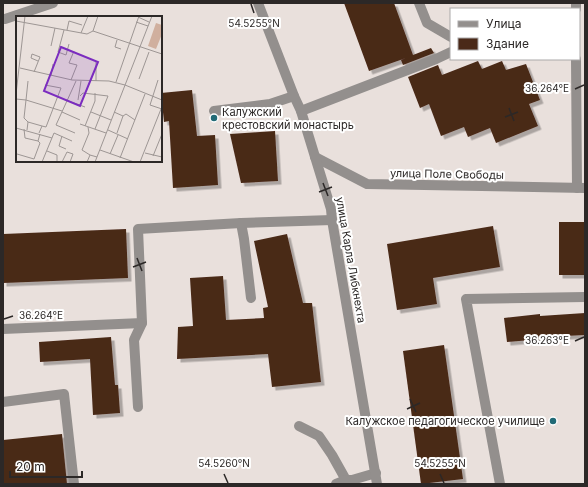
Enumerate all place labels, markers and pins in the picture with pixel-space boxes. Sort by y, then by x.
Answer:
place label: Калужский крестовский монастырь [222,105,354,132]
marker: Калужский крестовский монастырь [209,113,219,123]
place label: Калужское педагогическое училище [345,414,545,428]
marker: Калужское педагогическое училище [548,416,558,426]

